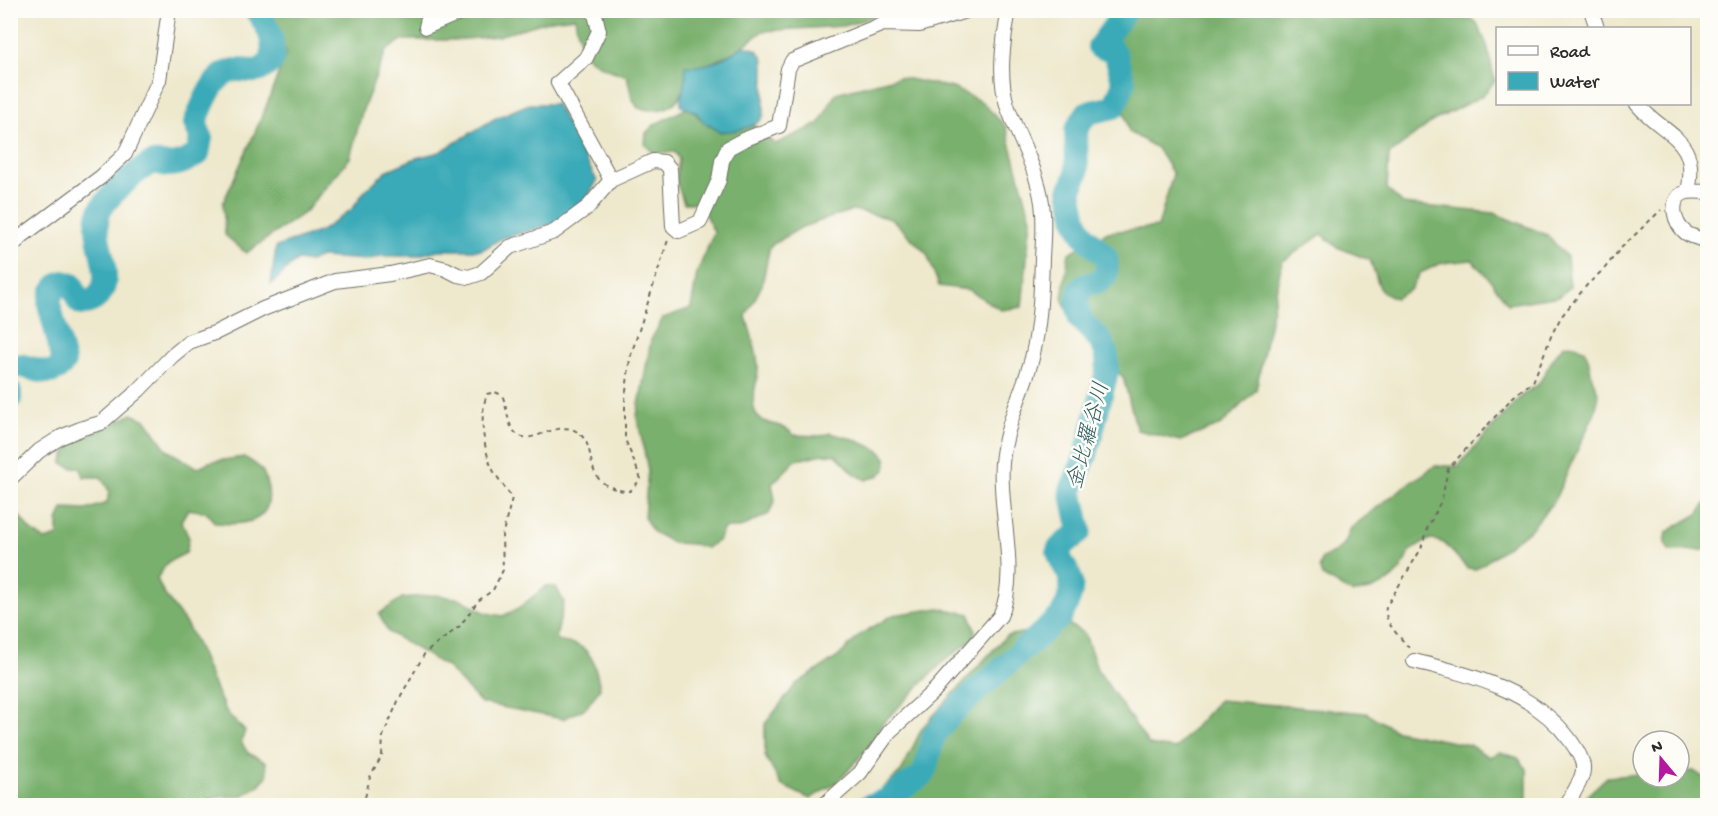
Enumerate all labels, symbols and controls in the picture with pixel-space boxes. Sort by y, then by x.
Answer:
legend [1496,27,1691,105]
text: Road [1550,43,1591,64]
text: Water [1550,73,1600,94]
water label: 金比羅谷川 [1062,379,1117,492]
north arrow [1631,729,1691,789]
text: N [1649,737,1666,759]

